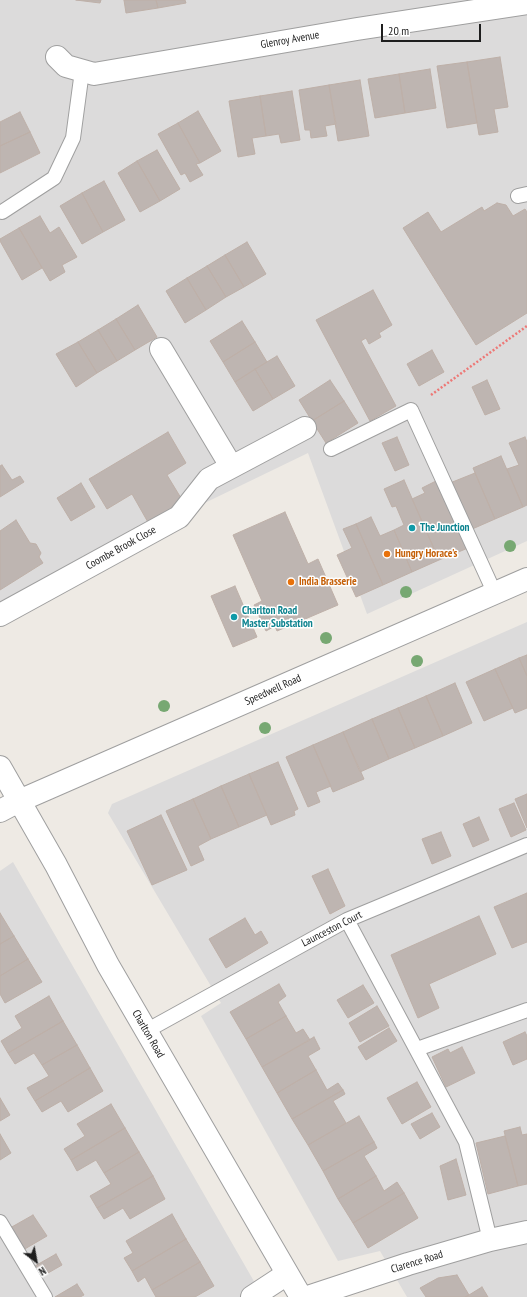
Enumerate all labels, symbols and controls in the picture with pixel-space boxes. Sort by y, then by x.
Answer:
scale bar [383,16,483,42]
text: 20 m [388,23,409,38]
street label: Glenroy Avenue [260,28,320,52]
place label: The Junction [420,521,469,535]
street label: Coombe Brook Close [84,523,158,573]
marker: The Junction [407,523,417,533]
place label: Hungry Horace's [395,547,457,561]
marker: Hungry Horace's [382,549,392,559]
place label: India Brasserie [299,575,357,589]
marker: India Brasserie [286,577,296,587]
place label: Charlton Road Master Substation [242,604,313,630]
marker: Charlton Road Master Substation [229,612,239,622]
street label: Speedwell Road [243,672,303,708]
street label: Launceston Court [300,908,364,950]
street label: Charlton Road [129,1008,167,1060]
north arrow [16,1241,56,1281]
street label: Clarence Road [389,1248,445,1276]
text: N [36,1264,49,1279]

